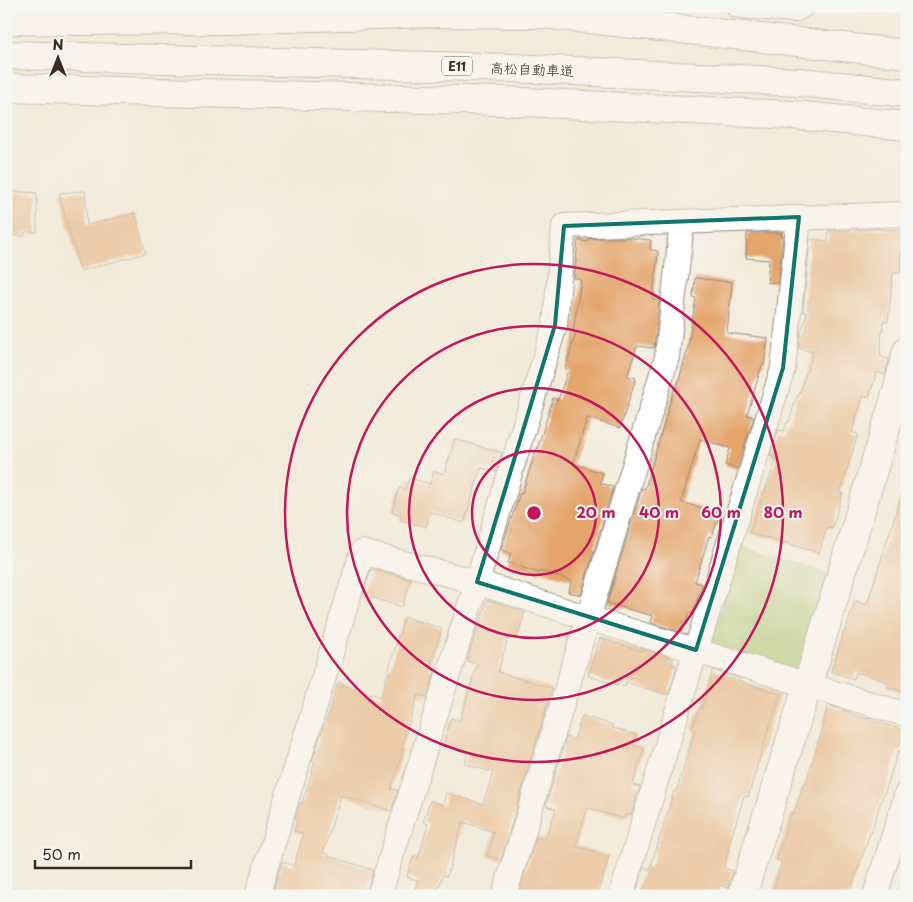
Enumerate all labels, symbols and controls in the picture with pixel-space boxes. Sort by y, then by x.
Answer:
north arrow [32,32,82,82]
text: N [52,34,64,55]
road number: E11 [442,56,472,76]
street label: 高松自動車道 [490,57,574,81]
text: 20 m [577,500,615,523]
text: 40 m [639,500,679,523]
text: 60 m [701,500,741,523]
text: 80 m [763,500,803,523]
centre of rings [525,504,543,522]
scale bar [35,837,191,869]
text: 50 m [42,842,81,865]

